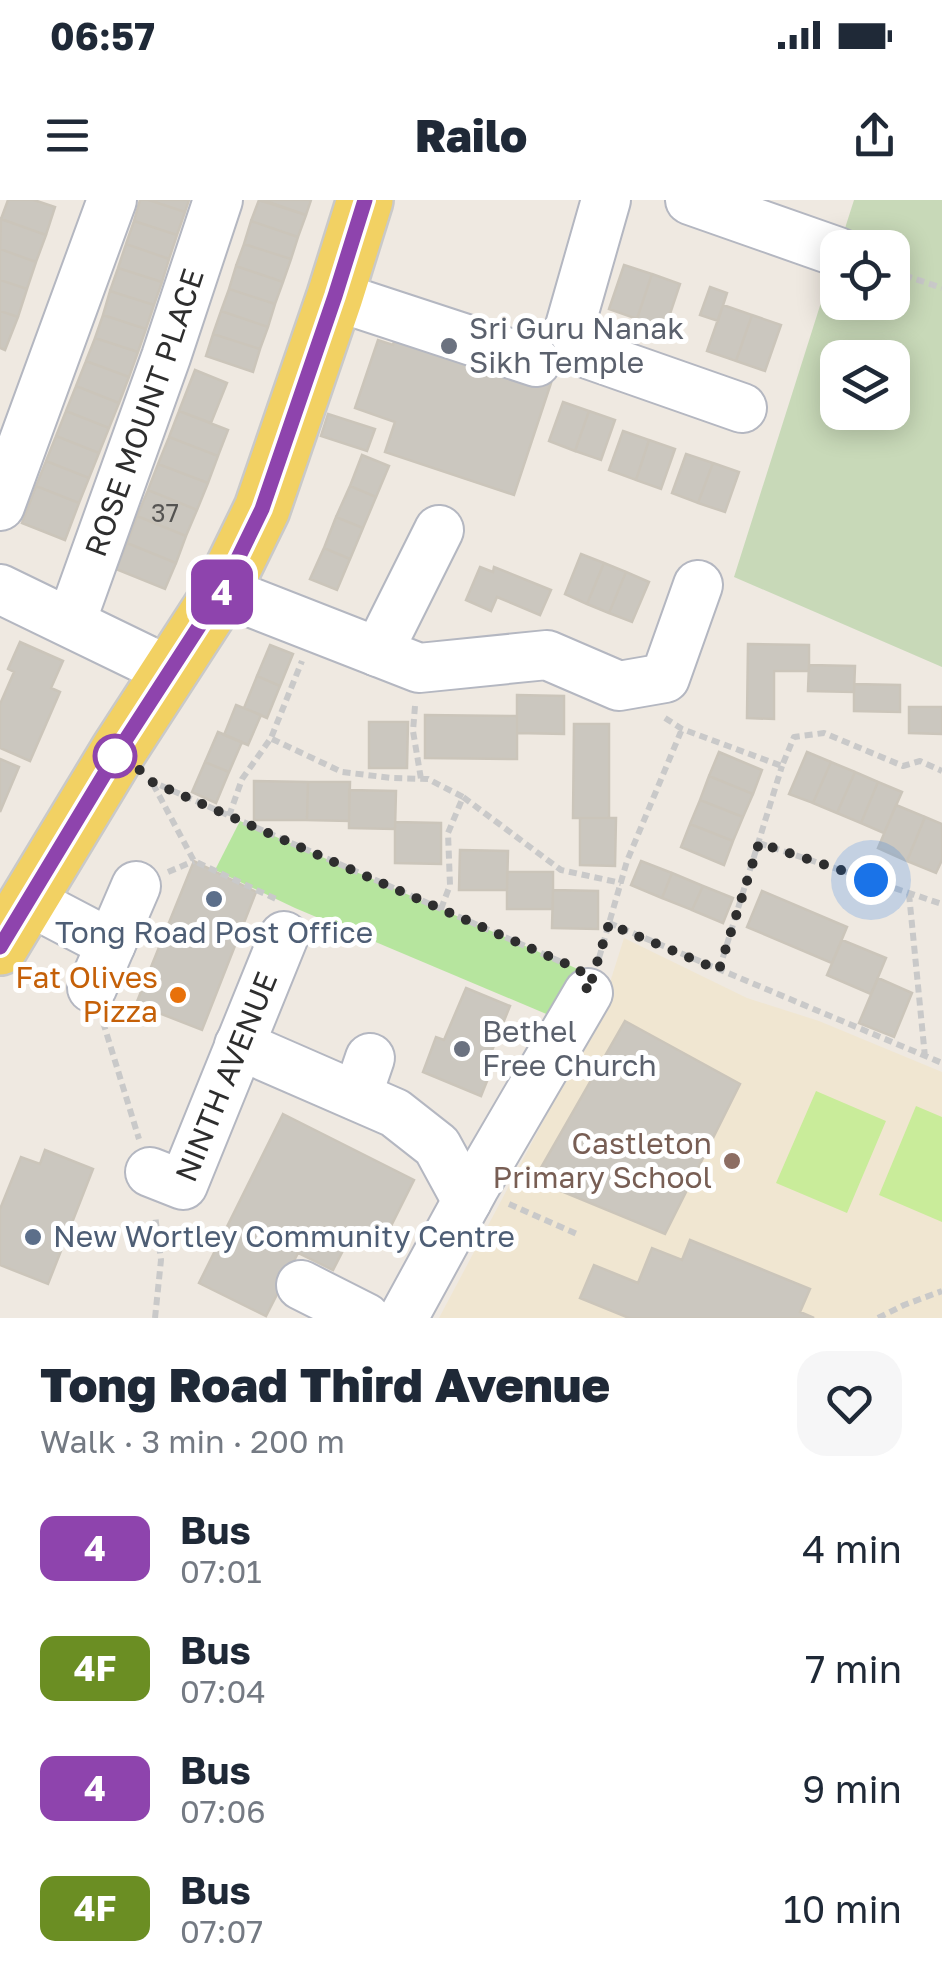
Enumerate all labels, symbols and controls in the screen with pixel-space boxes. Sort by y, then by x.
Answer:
text: 06:57 [50,13,155,58]
icon: menu [40,108,95,163]
text: Railo [415,108,527,162]
icon: share [847,108,902,163]
map controls [820,230,910,430]
button: locate [820,230,910,320]
street label: ROSE MOUNT PLACE [77,264,211,561]
place label: Sri Guru Nanak Sikh Temple [469,310,684,380]
marker: Sri Guru Nanak Sikh Temple [438,335,460,357]
button: layers [820,340,910,430]
house number: 37 [151,497,179,528]
line badge: 4 [190,560,254,624]
text: 4 [211,571,233,613]
unlabelled marker [94,735,136,777]
your location [846,855,896,905]
marker: Tong Road Post Office [203,888,225,910]
place label: Tong Road Post Office [55,914,373,950]
place label: Fat Olives Pizza [15,959,158,1029]
street label: NINTH AVENUE [167,967,284,1187]
marker: Fat Olives Pizza [167,984,189,1006]
place label: Bethel Free Church [482,1013,657,1083]
marker: Bethel Free Church [451,1038,473,1060]
place label: Castleton Primary School [493,1125,712,1195]
marker: Castleton Primary School [721,1150,743,1172]
place label: New Wortley Community Centre [53,1218,515,1254]
marker: New Wortley Community Centre [22,1226,44,1248]
button: heart [797,1351,902,1456]
text: Tong Road Third Avenue [40,1355,610,1413]
text: Walk · 3 min · 200 m [40,1422,345,1460]
text: Bus [180,1507,251,1552]
text: 4 min [802,1526,902,1571]
text: 4 [84,1527,106,1569]
text: 07:01 [180,1552,262,1590]
text: Bus [180,1627,251,1672]
text: 7 min [805,1646,902,1691]
text: 4F [74,1647,116,1689]
text: 07:04 [180,1672,266,1710]
text: Bus [180,1747,251,1792]
text: 9 min [802,1766,902,1811]
text: 4 [84,1767,106,1809]
text: 07:06 [180,1792,266,1830]
text: Bus [180,1867,251,1912]
text: 10 min [783,1886,902,1931]
text: 4F [74,1887,116,1929]
text: 07:07 [180,1912,263,1950]

